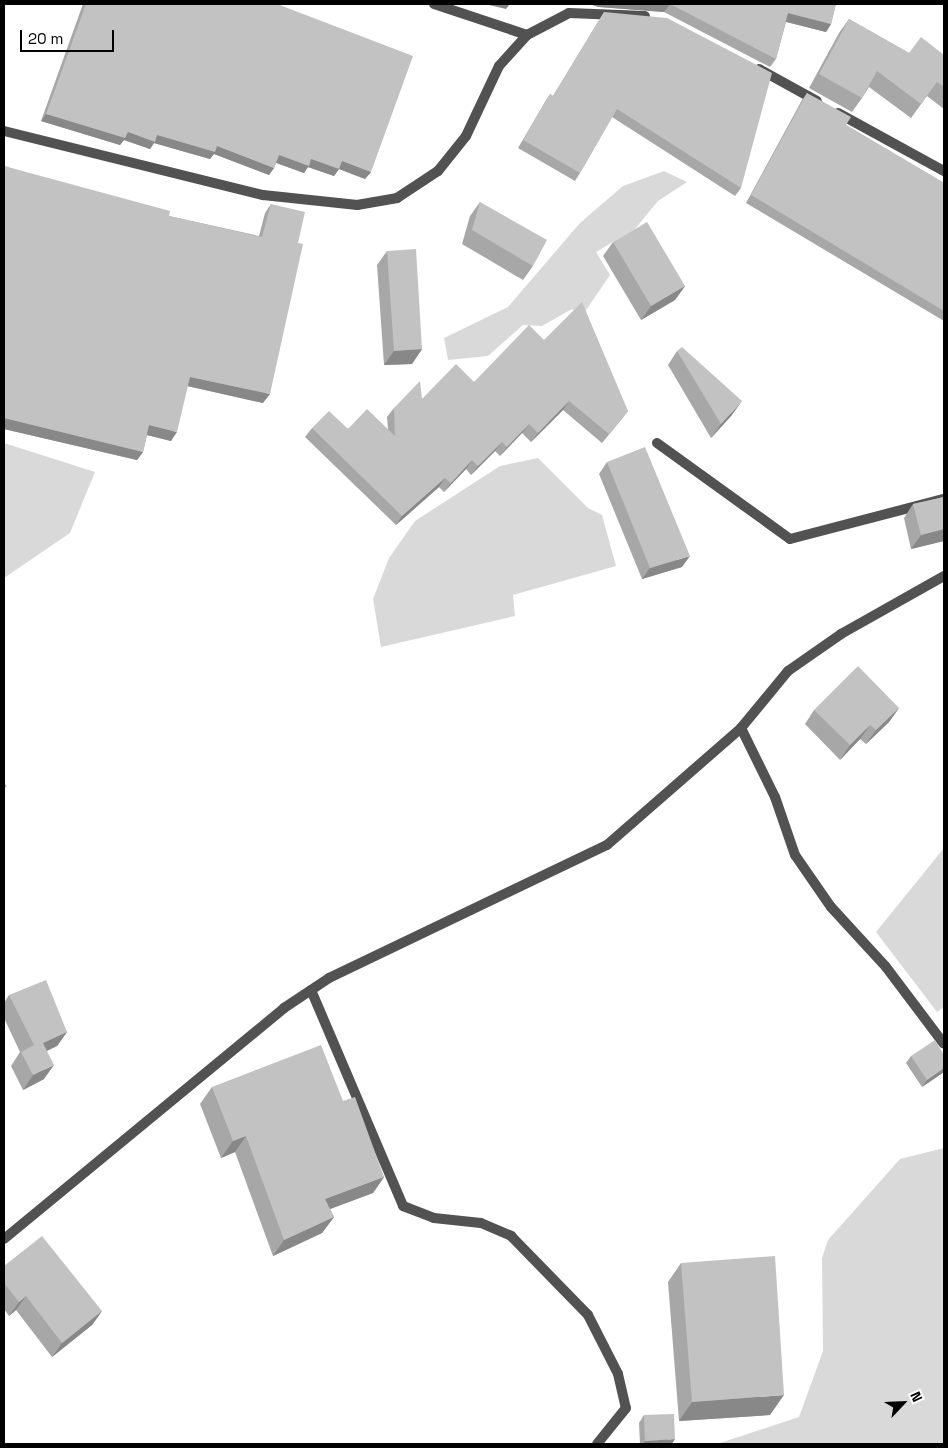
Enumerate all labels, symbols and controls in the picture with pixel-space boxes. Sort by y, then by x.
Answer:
scale bar [22,20,116,52]
text: 20 m [28,29,63,48]
north arrow [878,1378,928,1428]
text: N [906,1389,927,1405]

